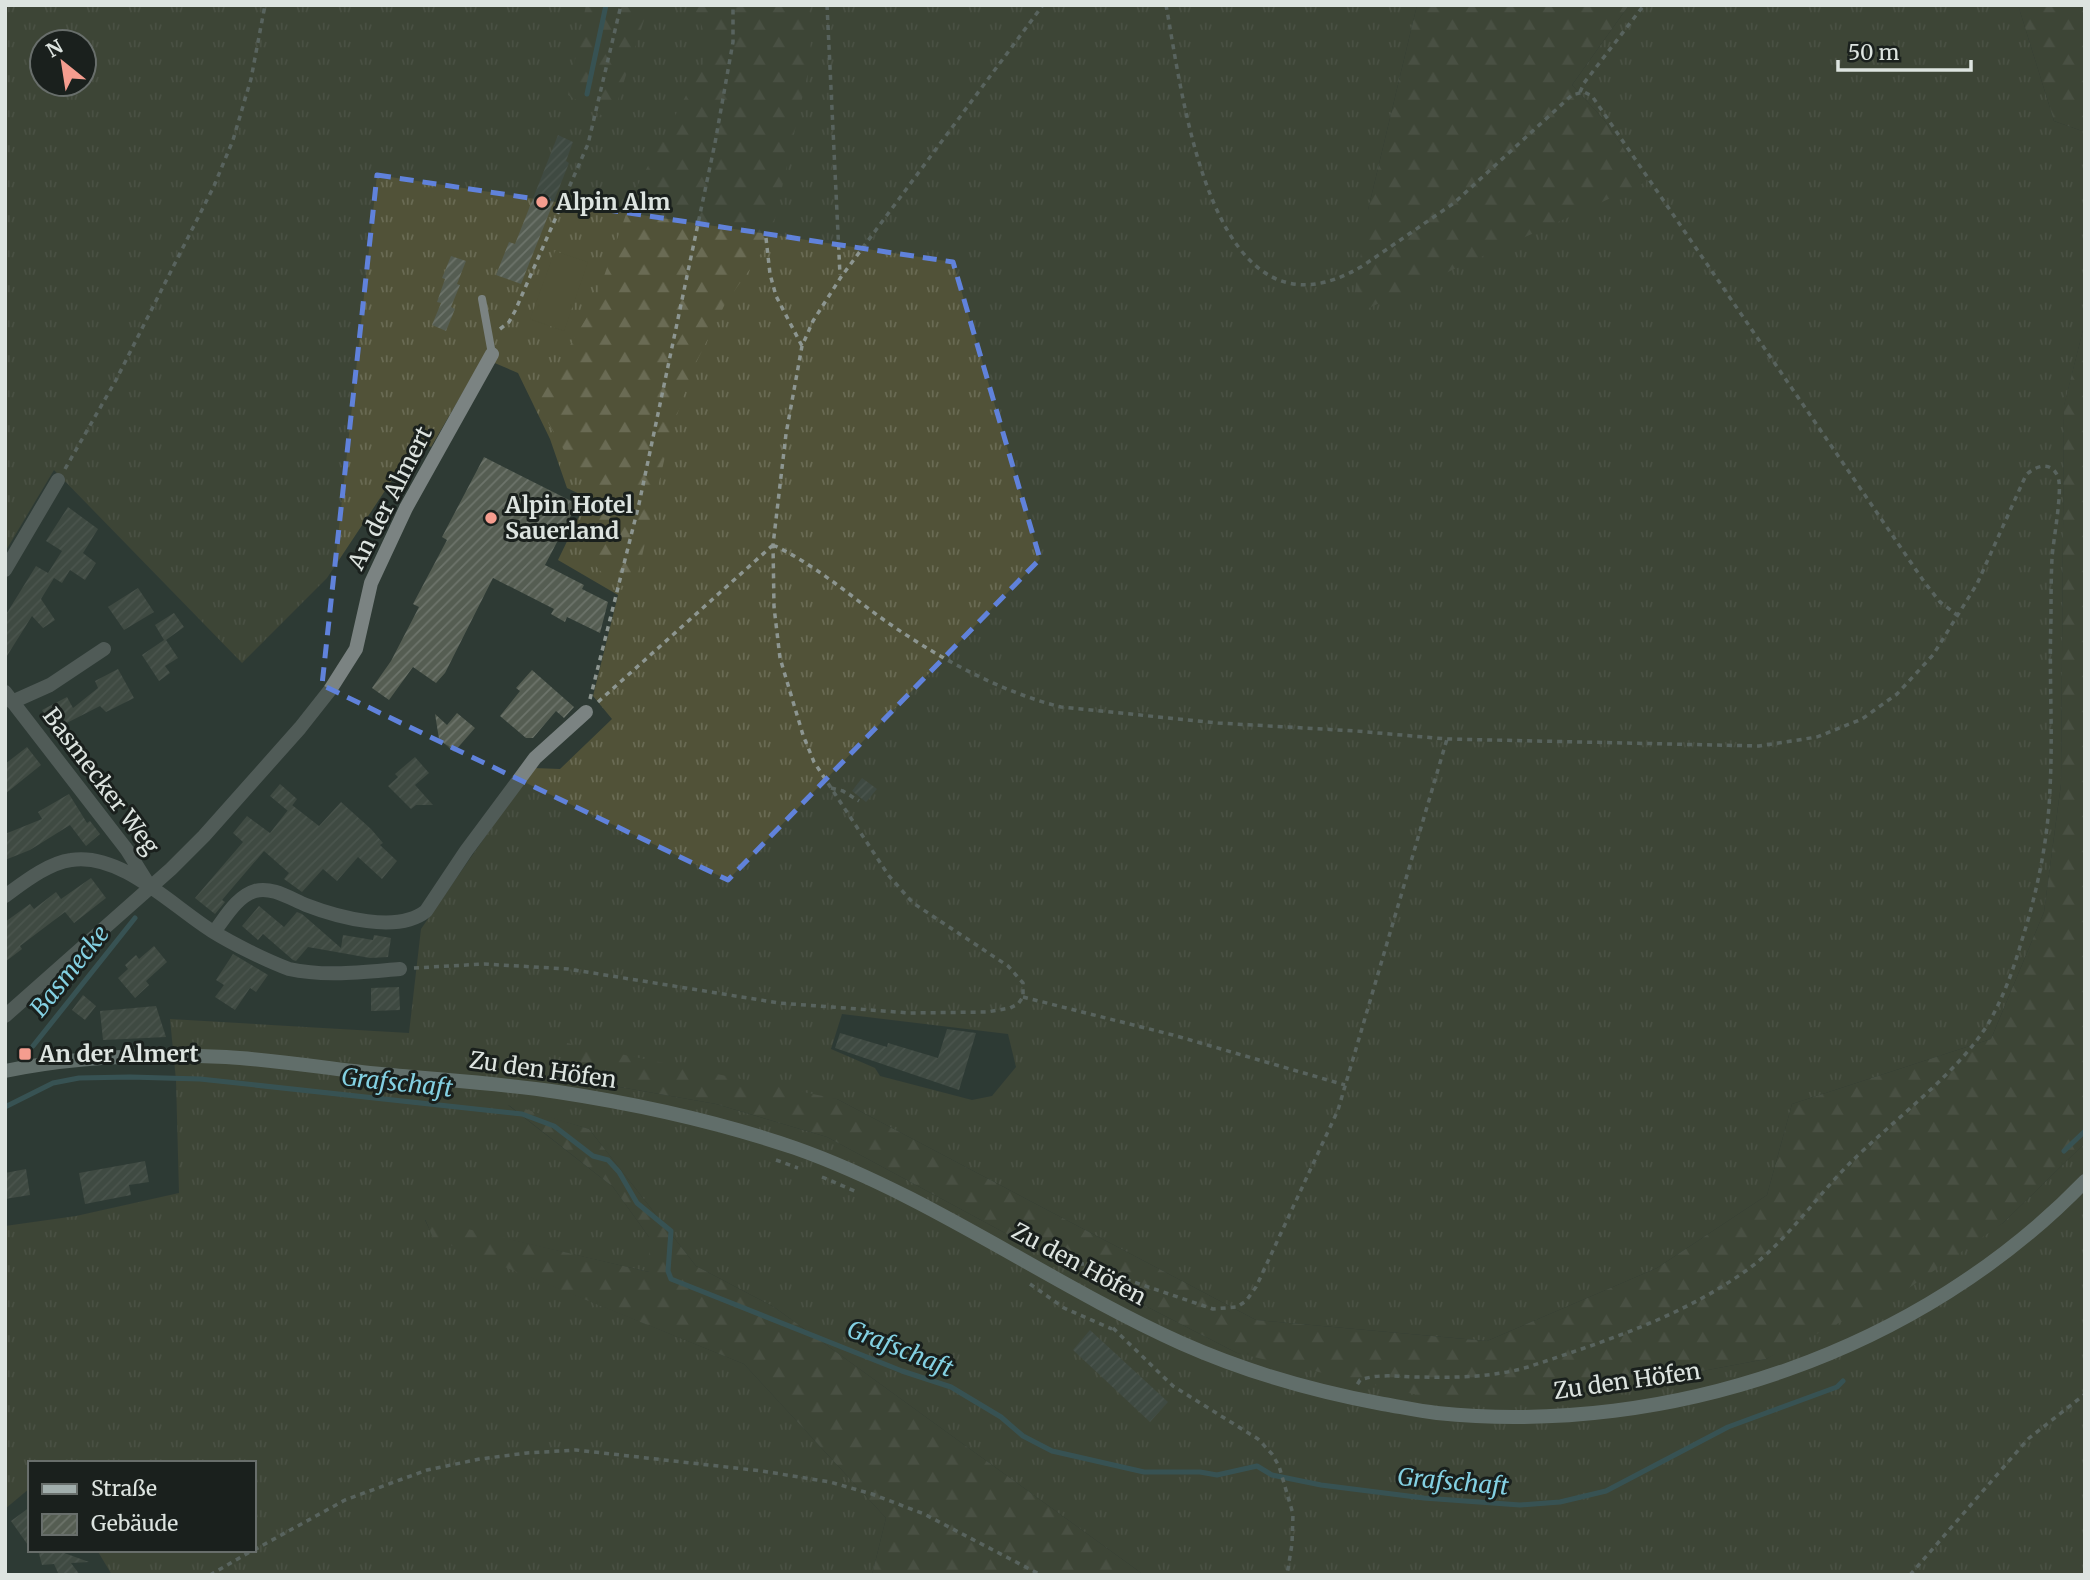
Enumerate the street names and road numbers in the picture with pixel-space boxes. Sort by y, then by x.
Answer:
street label: An der Almert [341,421,438,575]
street label: Basmecker Weg [37,702,166,860]
street label: Zu den Höfen [468,1045,618,1094]
street label: Zu den Höfen [1007,1216,1151,1311]
street label: Zu den Höfen [1552,1356,1702,1405]

